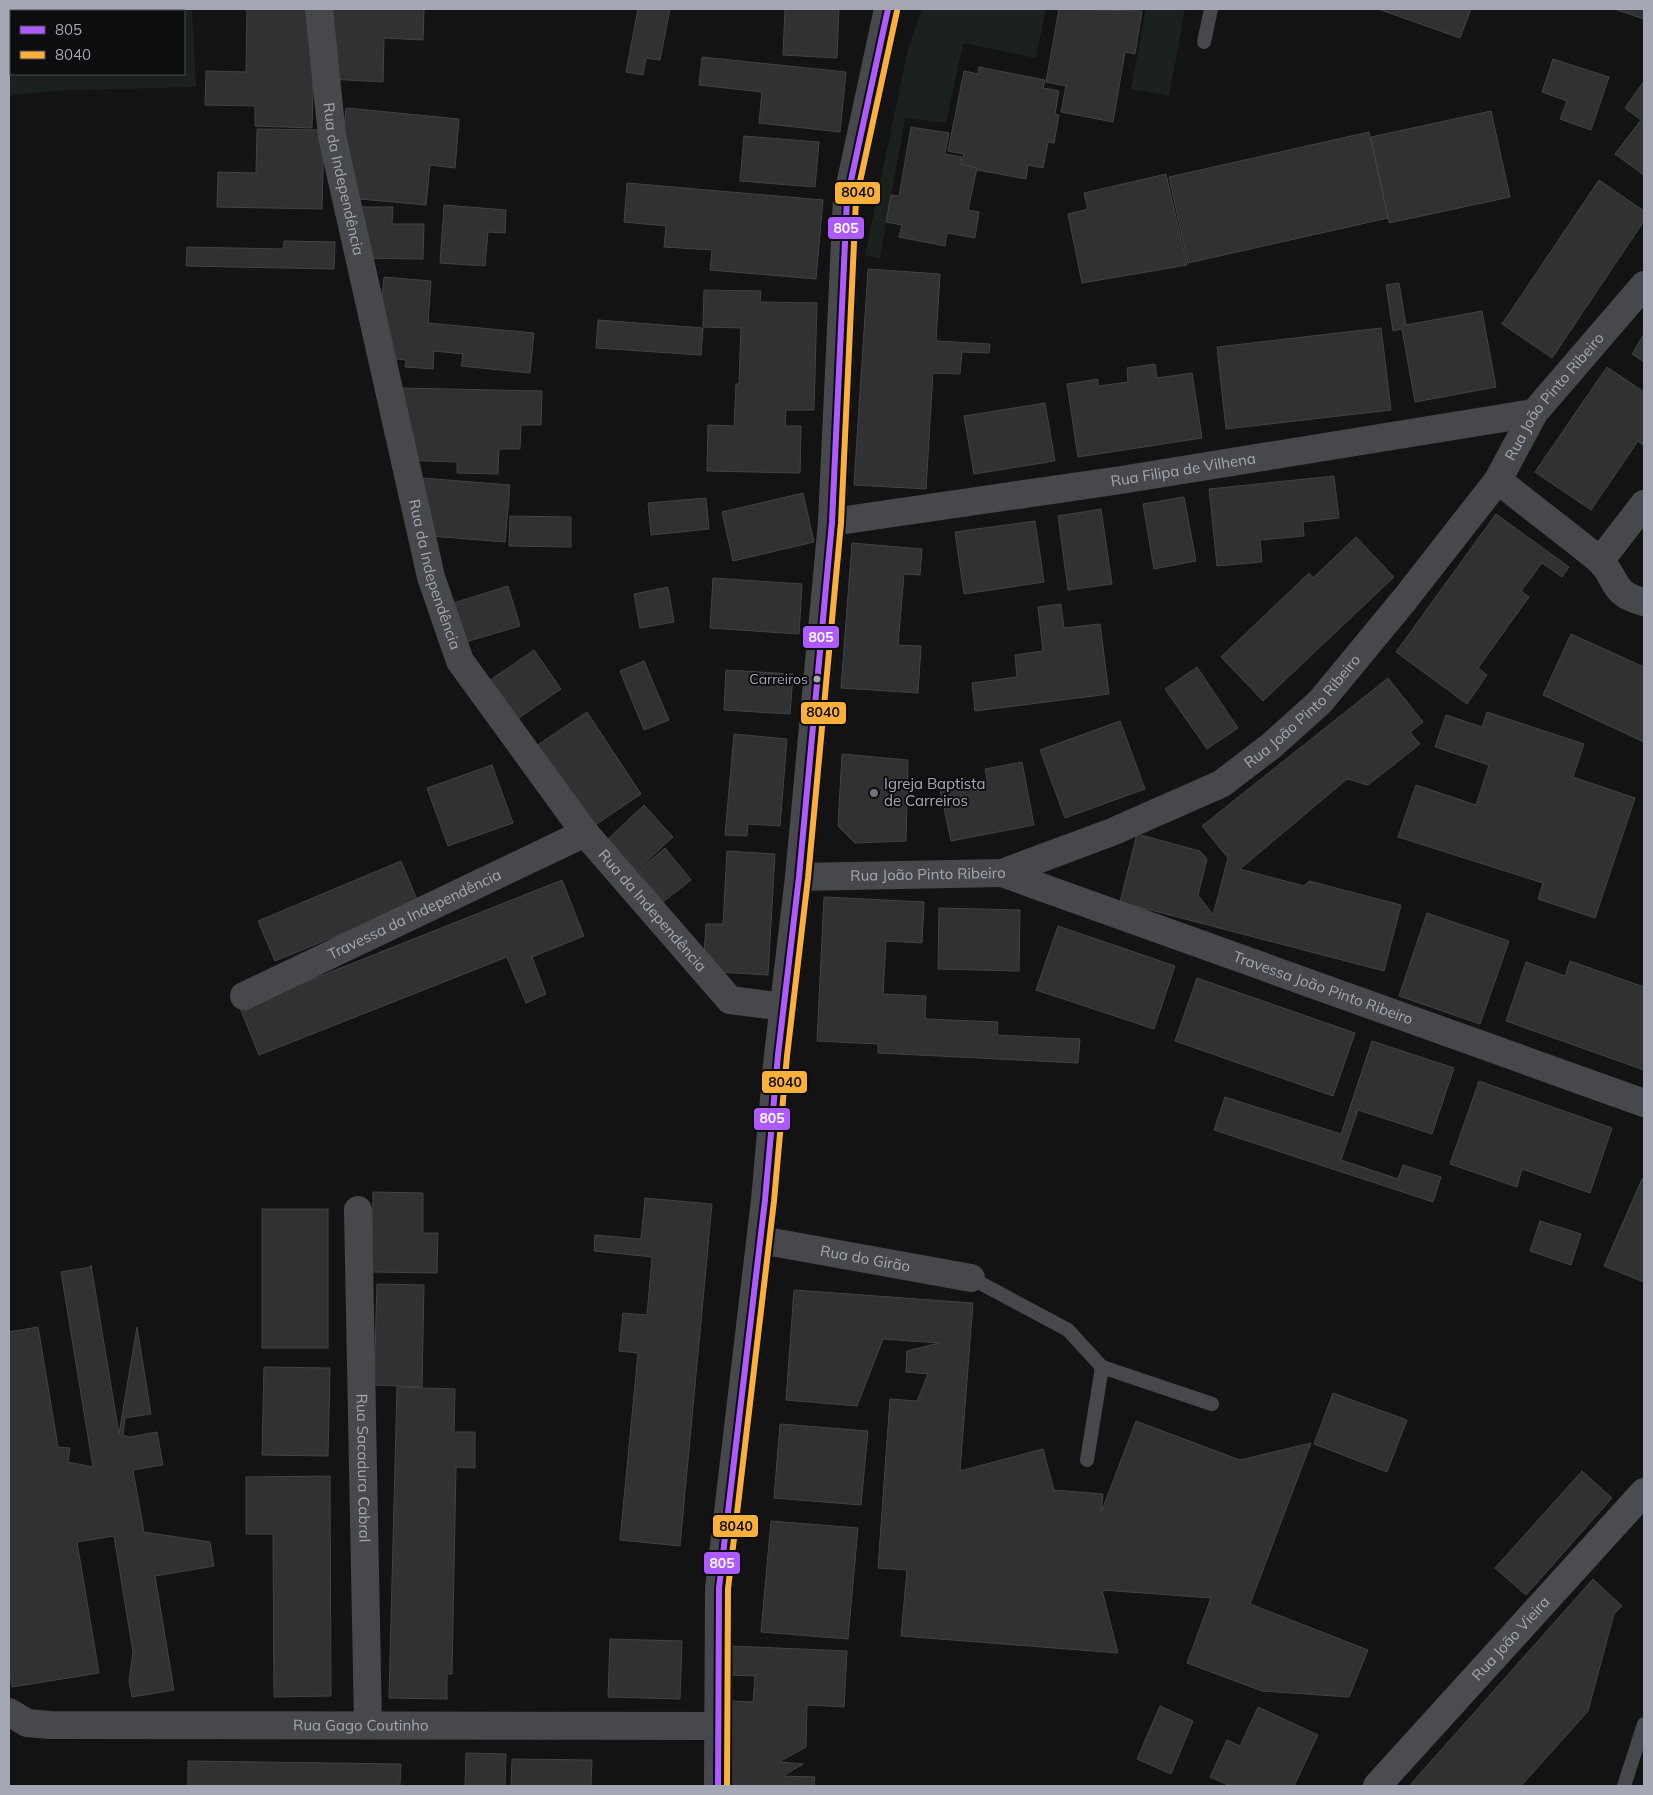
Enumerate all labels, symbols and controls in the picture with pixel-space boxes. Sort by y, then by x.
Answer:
legend [10,10,185,75]
text: 805 [55,20,82,39]
text: 8040 [55,45,91,64]
street label: Rua da Independência [320,102,369,257]
line badge: 8040 [834,181,881,205]
text: 8040 [841,183,875,201]
line badge: 805 [827,216,865,240]
text: 805 [833,219,859,237]
street label: Rua João Pinto Ribeiro [1500,328,1608,464]
street label: Rua Filipa de Vilhena [1109,448,1257,490]
street label: Rua da Independência [405,497,465,652]
line badge: 805 [802,625,840,649]
text: 805 [808,628,834,646]
street label: Rua João Pinto Ribeiro [1240,650,1364,772]
place label: Carreiros [749,670,808,688]
marker: Carreiros [812,674,822,684]
line badge: 8040 [800,701,847,725]
text: 8040 [806,703,840,721]
place label: Igreja Baptista de Carreiros [884,774,986,810]
marker: Igreja Baptista de Carreiros [868,787,880,799]
street label: Rua da Independência [595,845,711,975]
street label: Rua João Pinto Ribeiro [850,863,1006,885]
street label: Travessa da Independência [325,865,504,964]
street label: Travessa João Pinto Ribeiro [1231,947,1416,1028]
line badge: 8040 [761,1070,808,1094]
text: 8040 [768,1073,802,1091]
line badge: 805 [753,1107,791,1131]
text: 805 [759,1109,785,1127]
street label: Rua do Girão [819,1241,912,1276]
street label: Rua Sacadura Cabral [353,1393,374,1542]
line badge: 8040 [712,1514,759,1538]
text: 8040 [719,1517,753,1535]
line badge: 805 [703,1551,741,1575]
text: 805 [709,1554,735,1572]
street label: Rua João Vieira [1467,1592,1553,1684]
street label: Rua Gago Coutinho [293,1715,429,1735]

